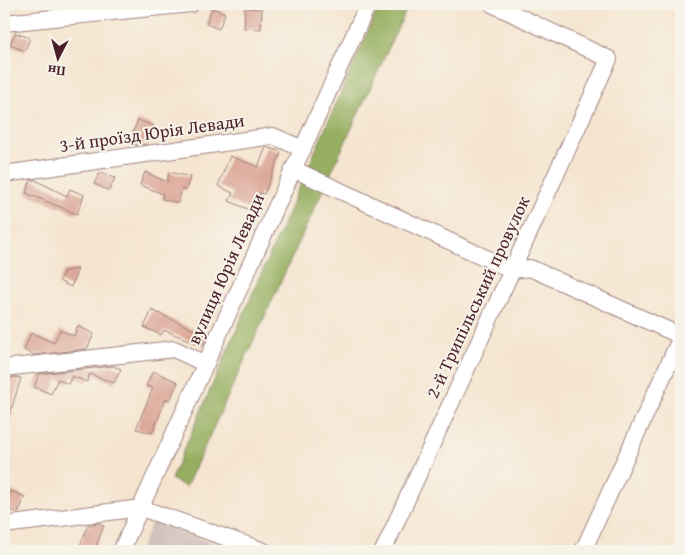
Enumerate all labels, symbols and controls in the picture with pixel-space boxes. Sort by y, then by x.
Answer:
north arrow [32,32,82,82]
text: Пн [46,60,67,82]
street label: 3-й проїзд Юрія Левади [58,106,246,159]
street label: вулиця Юрія Левади [180,189,271,349]
street label: 2-й Трипільський провулок [419,191,537,402]

